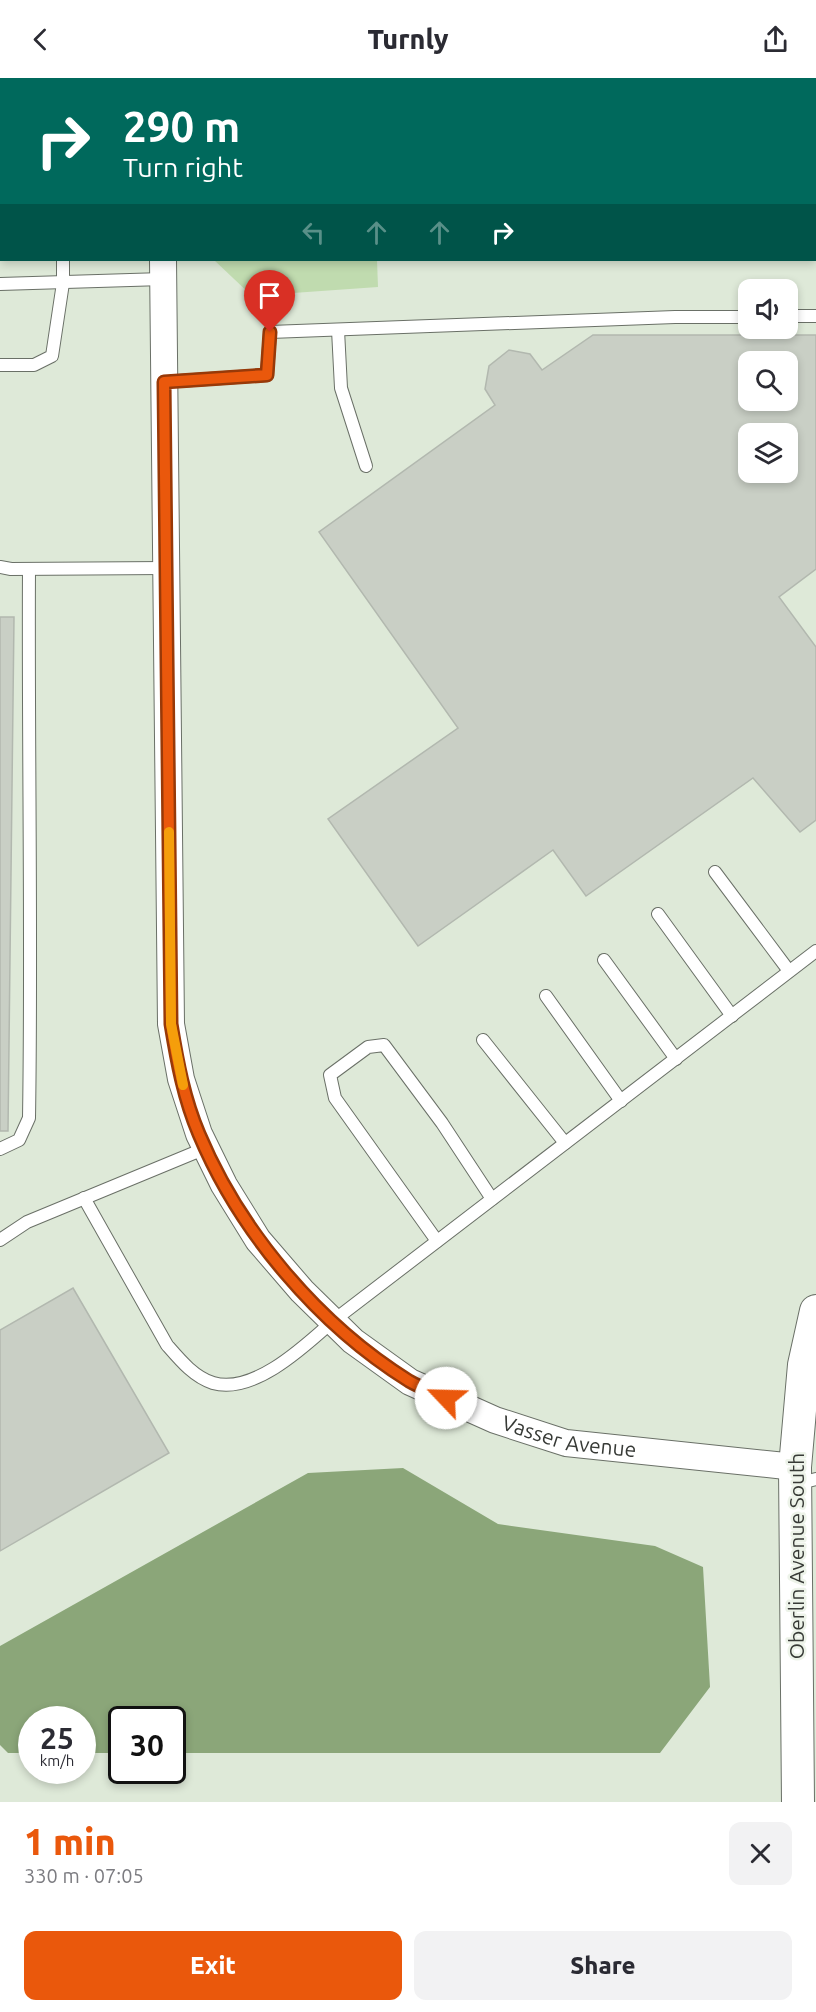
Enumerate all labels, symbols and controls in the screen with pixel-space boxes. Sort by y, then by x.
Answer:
icon: back [24,23,57,56]
icon: share [759,23,792,56]
text: Turnly [368,24,448,54]
icon: right [24,102,102,180]
text: 290 m [123,103,240,150]
text: Turn right [123,152,243,182]
icon: left [297,216,330,249]
icon: ahead [360,216,393,249]
icon: ahead [423,216,456,249]
icon: right [486,216,519,249]
pin [244,270,295,332]
icon: arrive [253,279,286,312]
map controls [738,279,798,483]
button: sound [738,279,798,339]
button: search [738,351,798,411]
button: layers [738,423,798,483]
position arrow [414,1366,478,1430]
street label: Vasser Avenue [499,1410,638,1461]
street label: Oberlin Avenue South [784,1453,808,1659]
speed limit sign: 30 [108,1706,186,1784]
text: 25 [40,1721,74,1755]
text: km/h [40,1752,74,1769]
text: 1 min [24,1821,116,1862]
button: close [729,1822,792,1885]
text: 330 m · 07:05 [24,1864,144,1887]
button: Exit [24,1931,402,2000]
button: Share [414,1931,792,2000]

